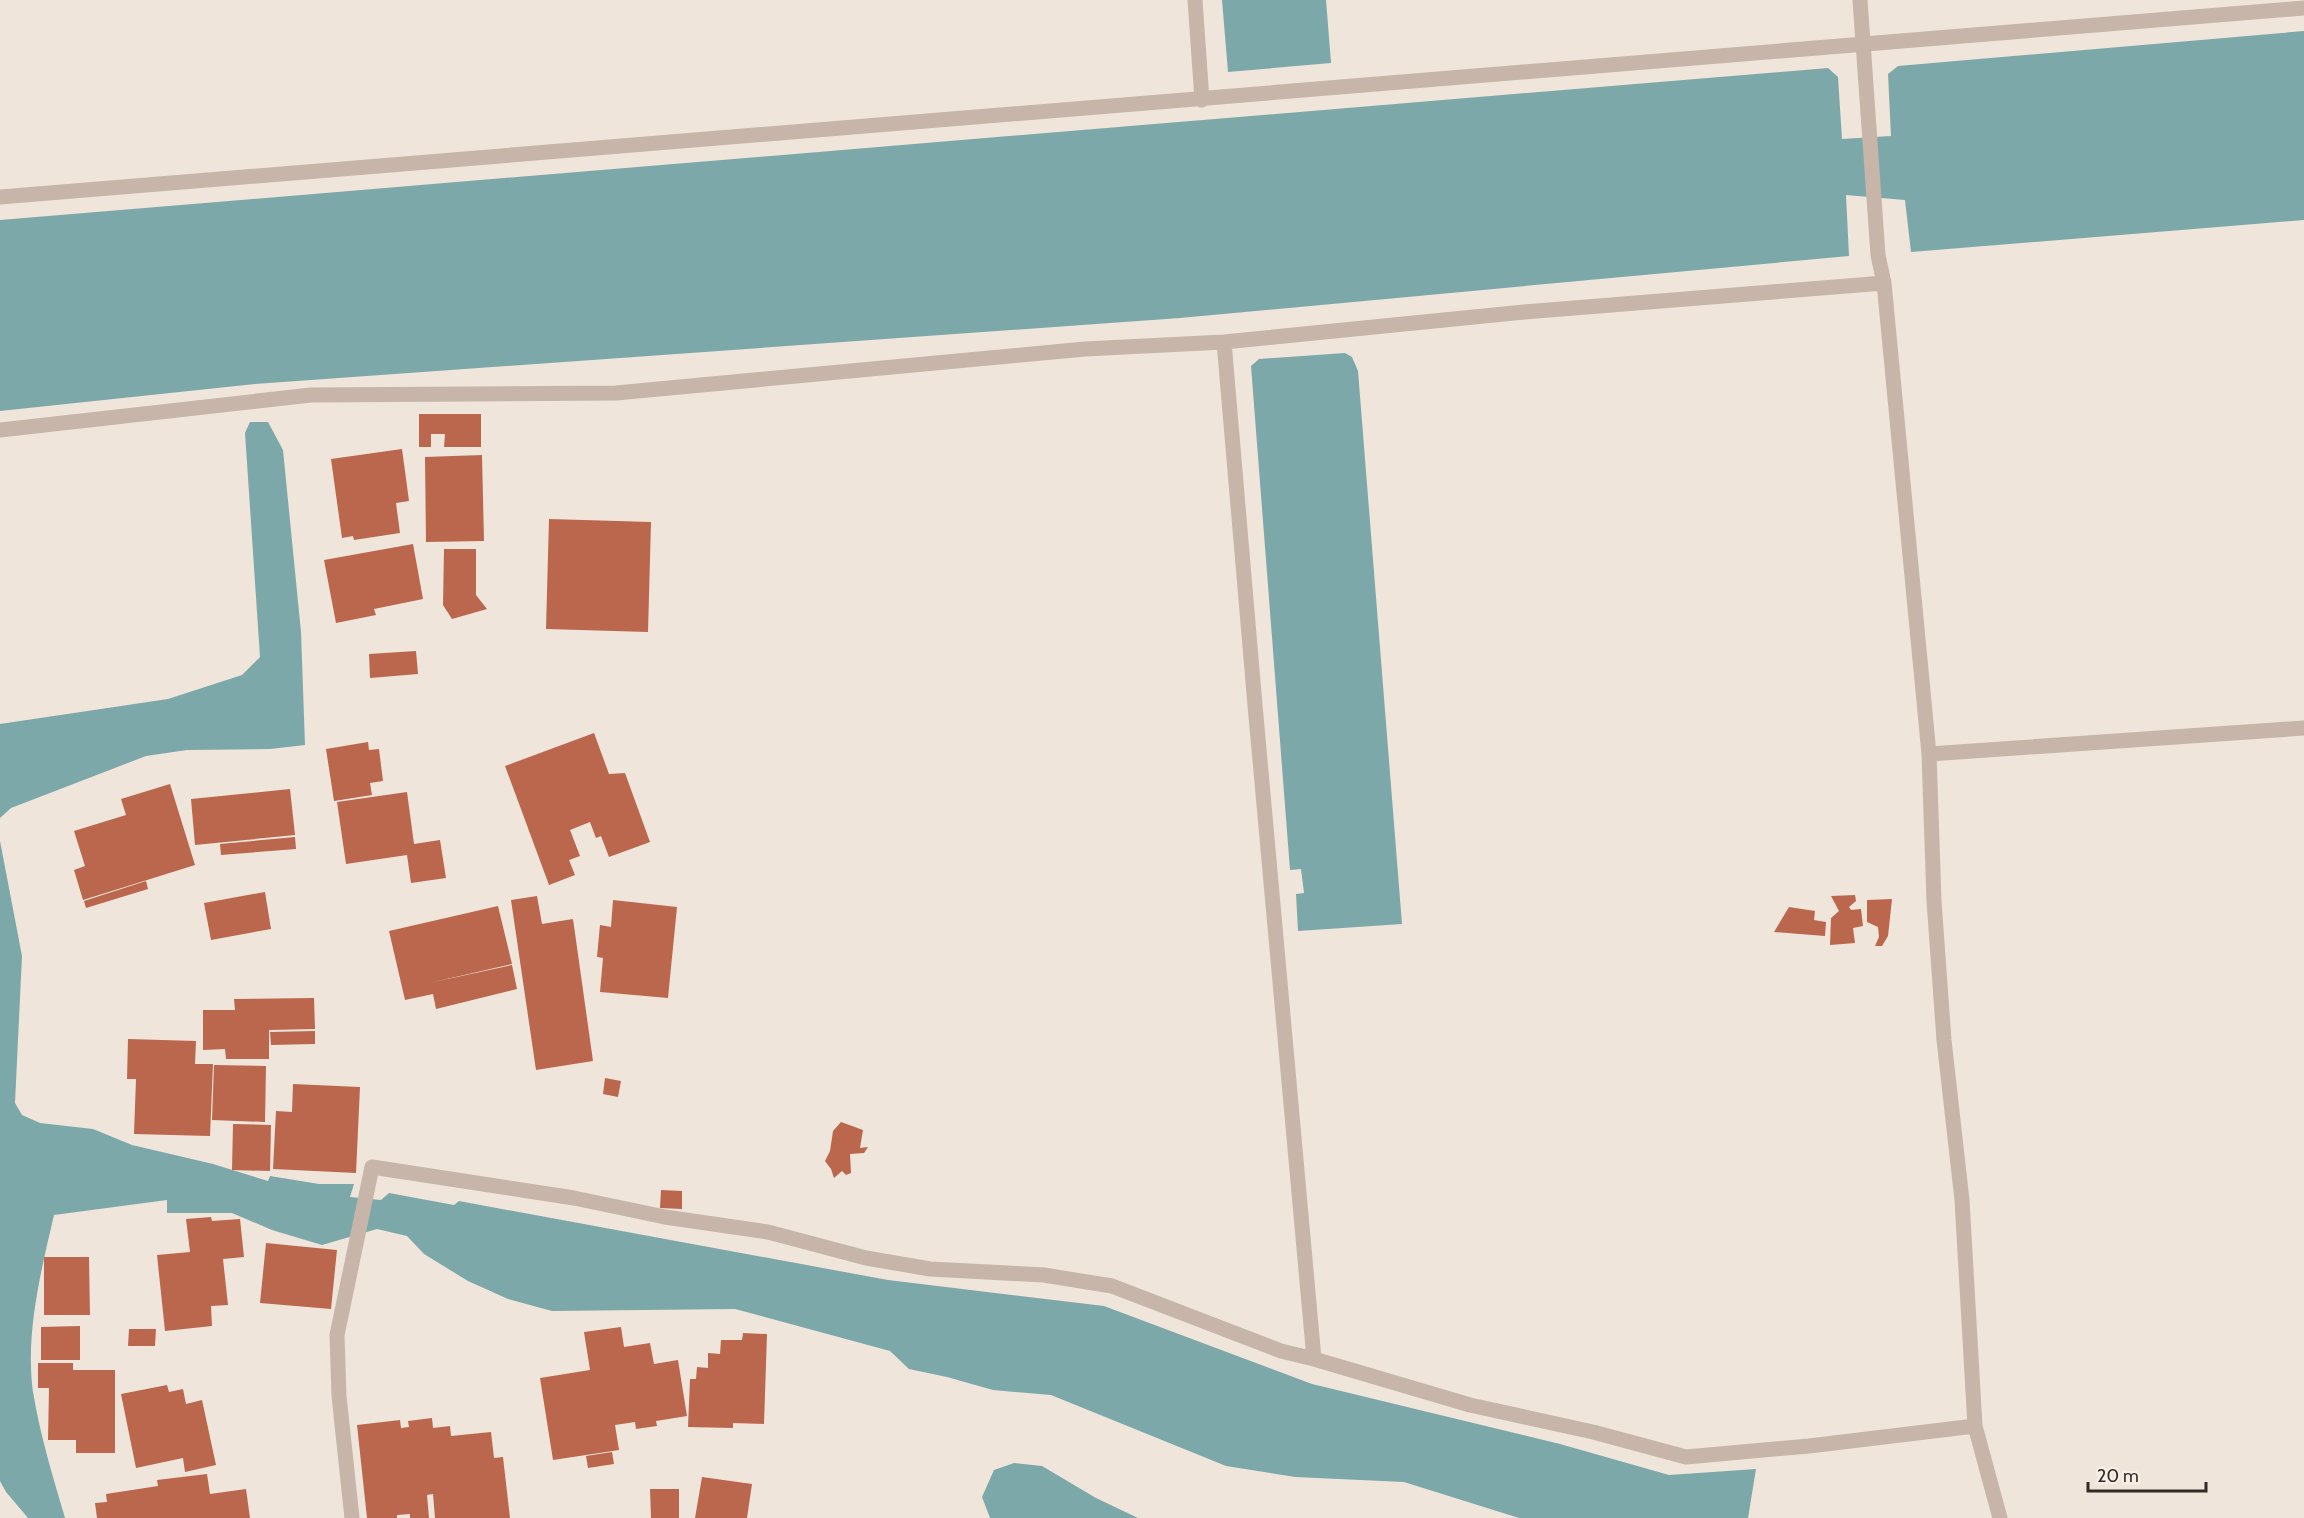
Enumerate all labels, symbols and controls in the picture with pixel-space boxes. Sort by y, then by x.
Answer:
scale bar [2088,1455,2206,1493]
text: 20 m [2097,1465,2139,1487]

